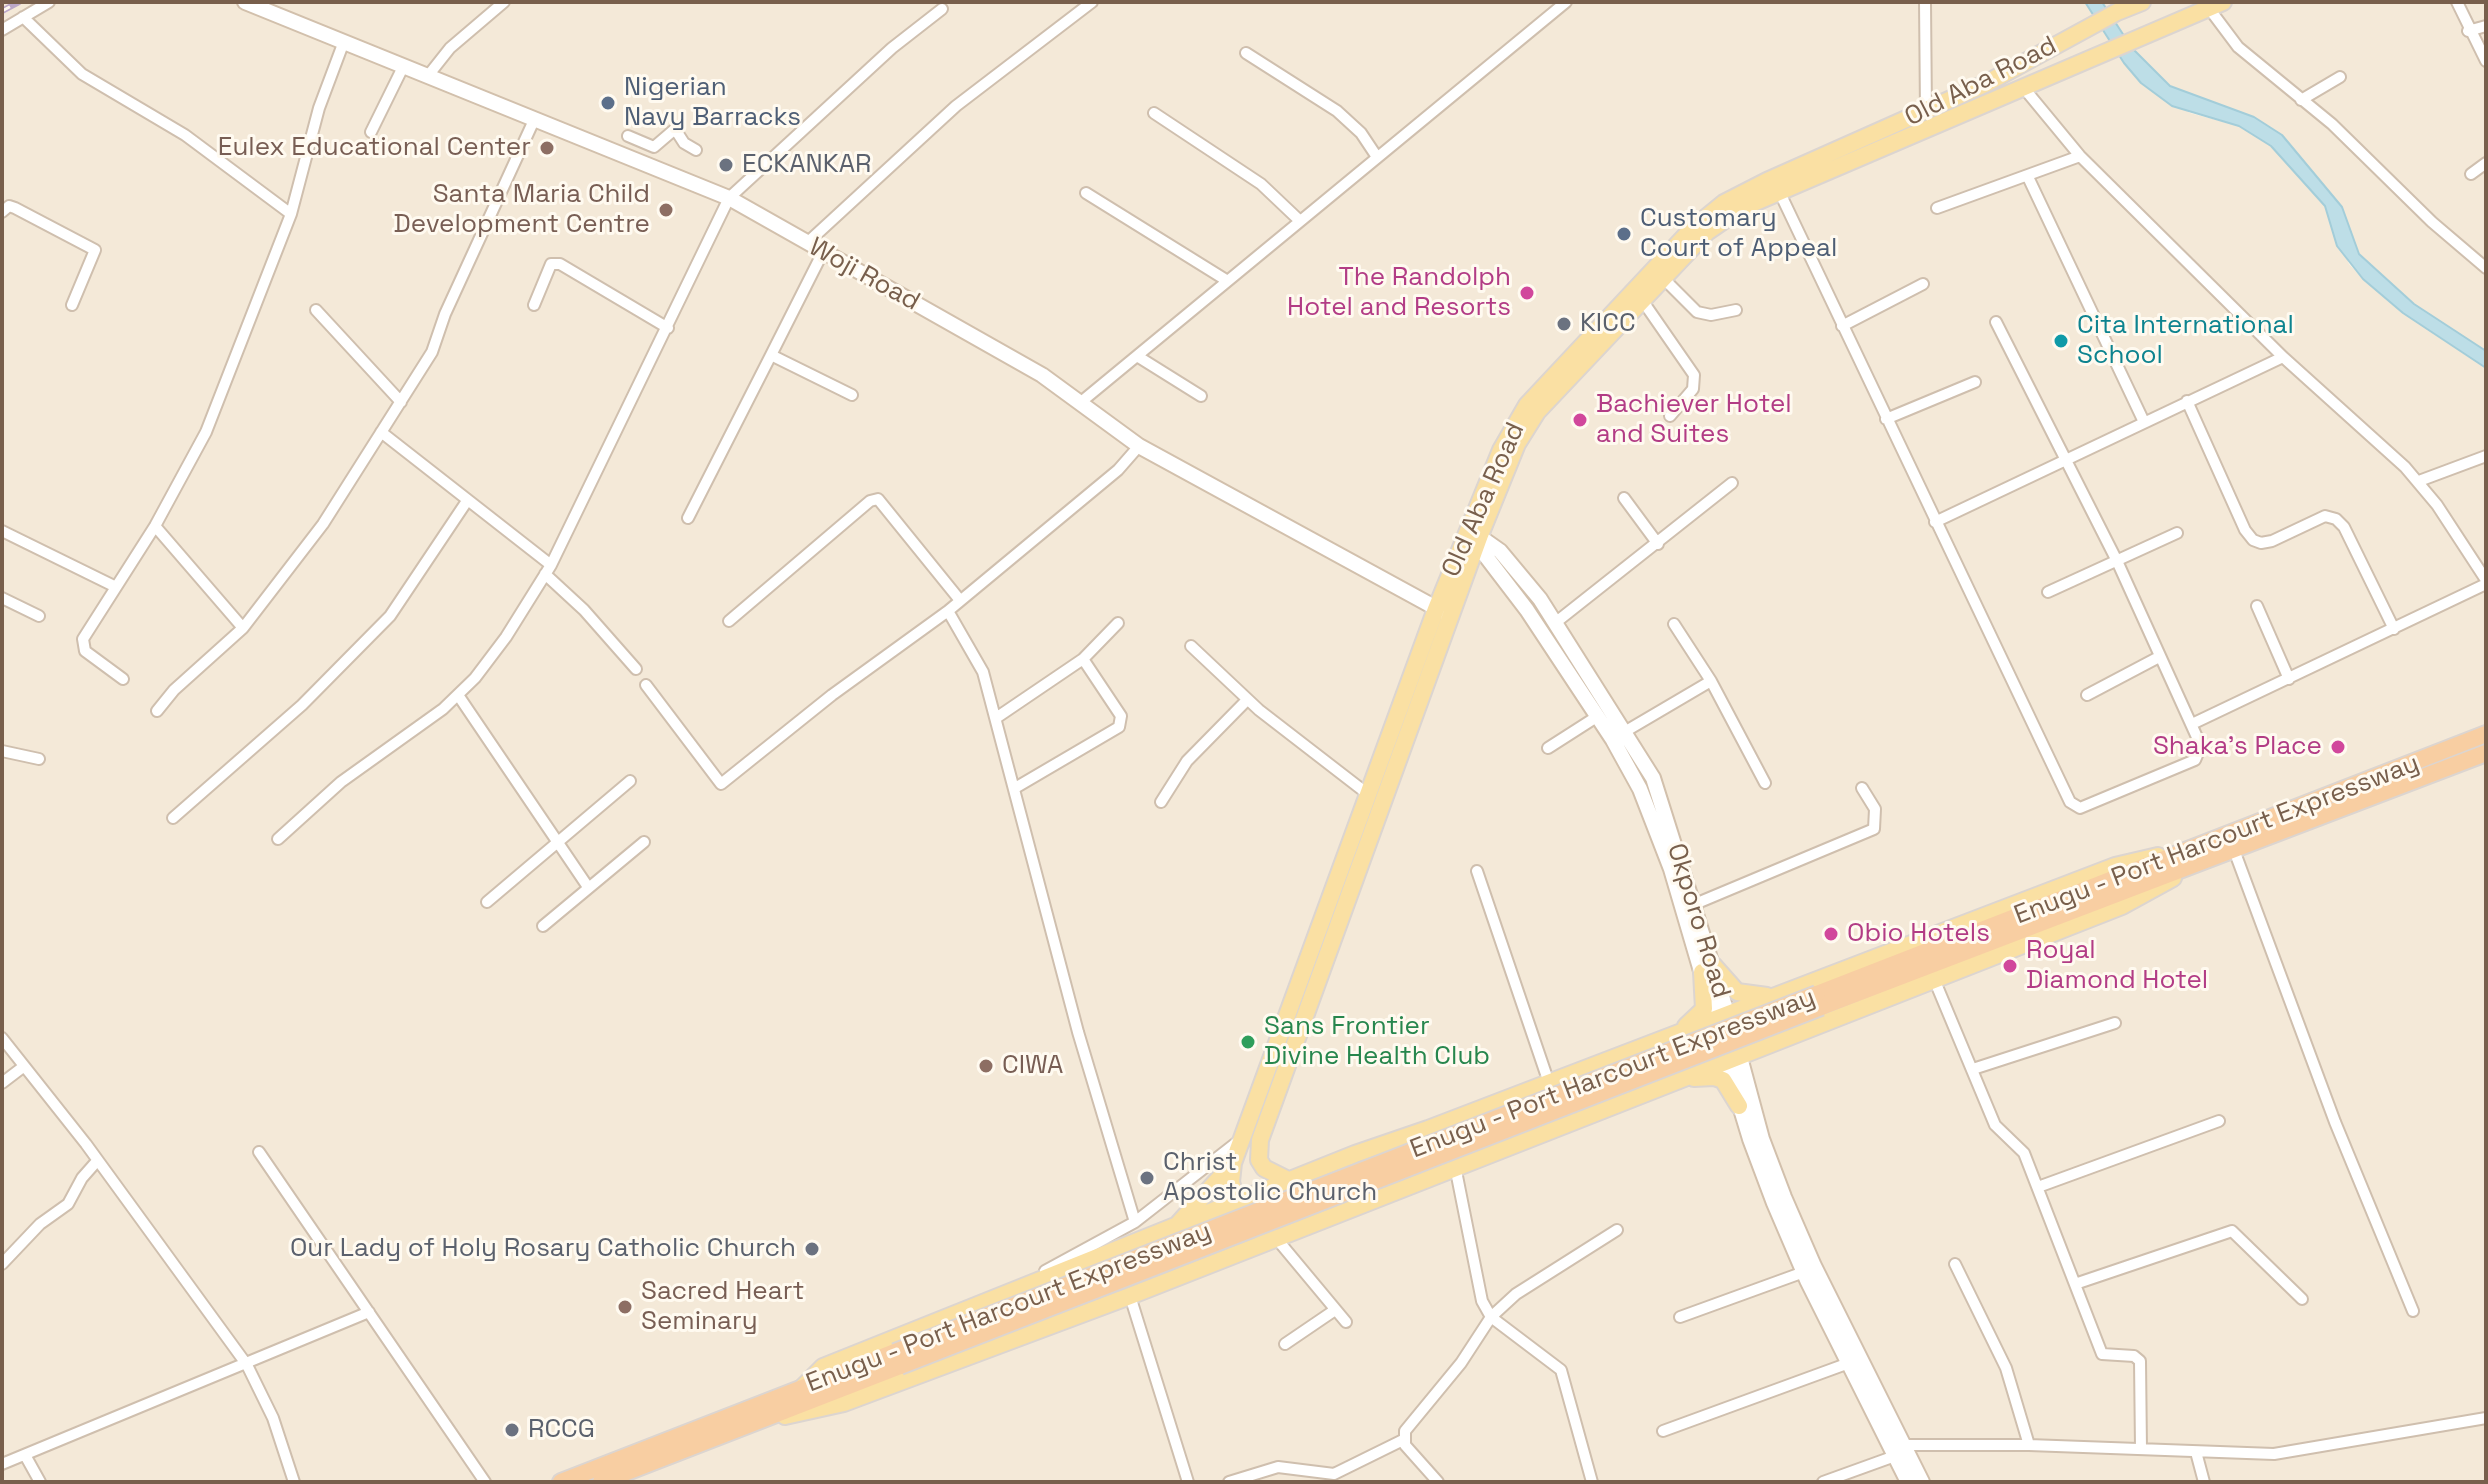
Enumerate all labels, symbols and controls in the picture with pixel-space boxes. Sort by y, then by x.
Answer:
street label: Old Aba Road [1900,30,2062,134]
place label: Nigerian Navy Barracks [624,72,801,134]
marker: Nigerian Navy Barracks [599,94,617,112]
place label: Eulex Educational Center [218,132,531,164]
marker: Eulex Educational Center [538,139,556,157]
place label: ECKANKAR [742,149,871,181]
marker: ECKANKAR [717,156,735,174]
place label: Santa Maria Child Development Centre [394,179,650,240]
marker: Santa Maria Child Development Centre [657,201,675,219]
place label: Customary Court of Appeal [1640,203,1837,264]
marker: Customary Court of Appeal [1615,225,1633,243]
street label: Woji Road [803,232,925,318]
place label: The Randolph Hotel and Resorts [1287,262,1511,324]
marker: The Randolph Hotel and Resorts [1518,284,1536,302]
place label: KICC [1580,308,1636,340]
place label: Cita International School [2077,310,2294,372]
marker: KICC [1555,315,1573,333]
marker: Cita International School [2052,332,2070,350]
place label: Bachiever Hotel and Suites [1596,389,1792,450]
marker: Bachiever Hotel and Suites [1571,411,1589,429]
street label: Old Aba Road [1436,418,1532,582]
place label: Shaka's Place [2153,731,2322,763]
marker: Shaka's Place [2329,738,2347,756]
street label: Enugu - Port Harcourt Expressway [2010,748,2424,932]
street label: Okporo Road [1660,840,1736,1002]
place label: Obio Hotels [1847,918,1990,950]
marker: Obio Hotels [1822,925,1840,943]
place label: Royal Diamond Hotel [2026,935,2208,996]
marker: Royal Diamond Hotel [2001,957,2019,975]
street label: Enugu - Port Harcourt Expressway [1406,982,1820,1166]
place label: Sans Frontier Divine Health Club [1264,1011,1490,1072]
marker: Sans Frontier Divine Health Club [1239,1033,1257,1051]
place label: CIWA [1002,1050,1063,1082]
marker: CIWA [977,1057,995,1075]
place label: Christ Apostolic Church [1163,1147,1377,1208]
marker: Christ Apostolic Church [1138,1169,1156,1187]
street label: Enugu - Port Harcourt Expressway [802,1216,1216,1400]
place label: Our Lady of Holy Rosary Catholic Church [290,1233,796,1265]
marker: Our Lady of Holy Rosary Catholic Church [803,1240,821,1258]
place label: Sacred Heart Seminary [641,1276,804,1338]
marker: Sacred Heart Seminary [616,1298,634,1316]
place label: RCCG [528,1414,595,1446]
marker: RCCG [503,1421,521,1439]

